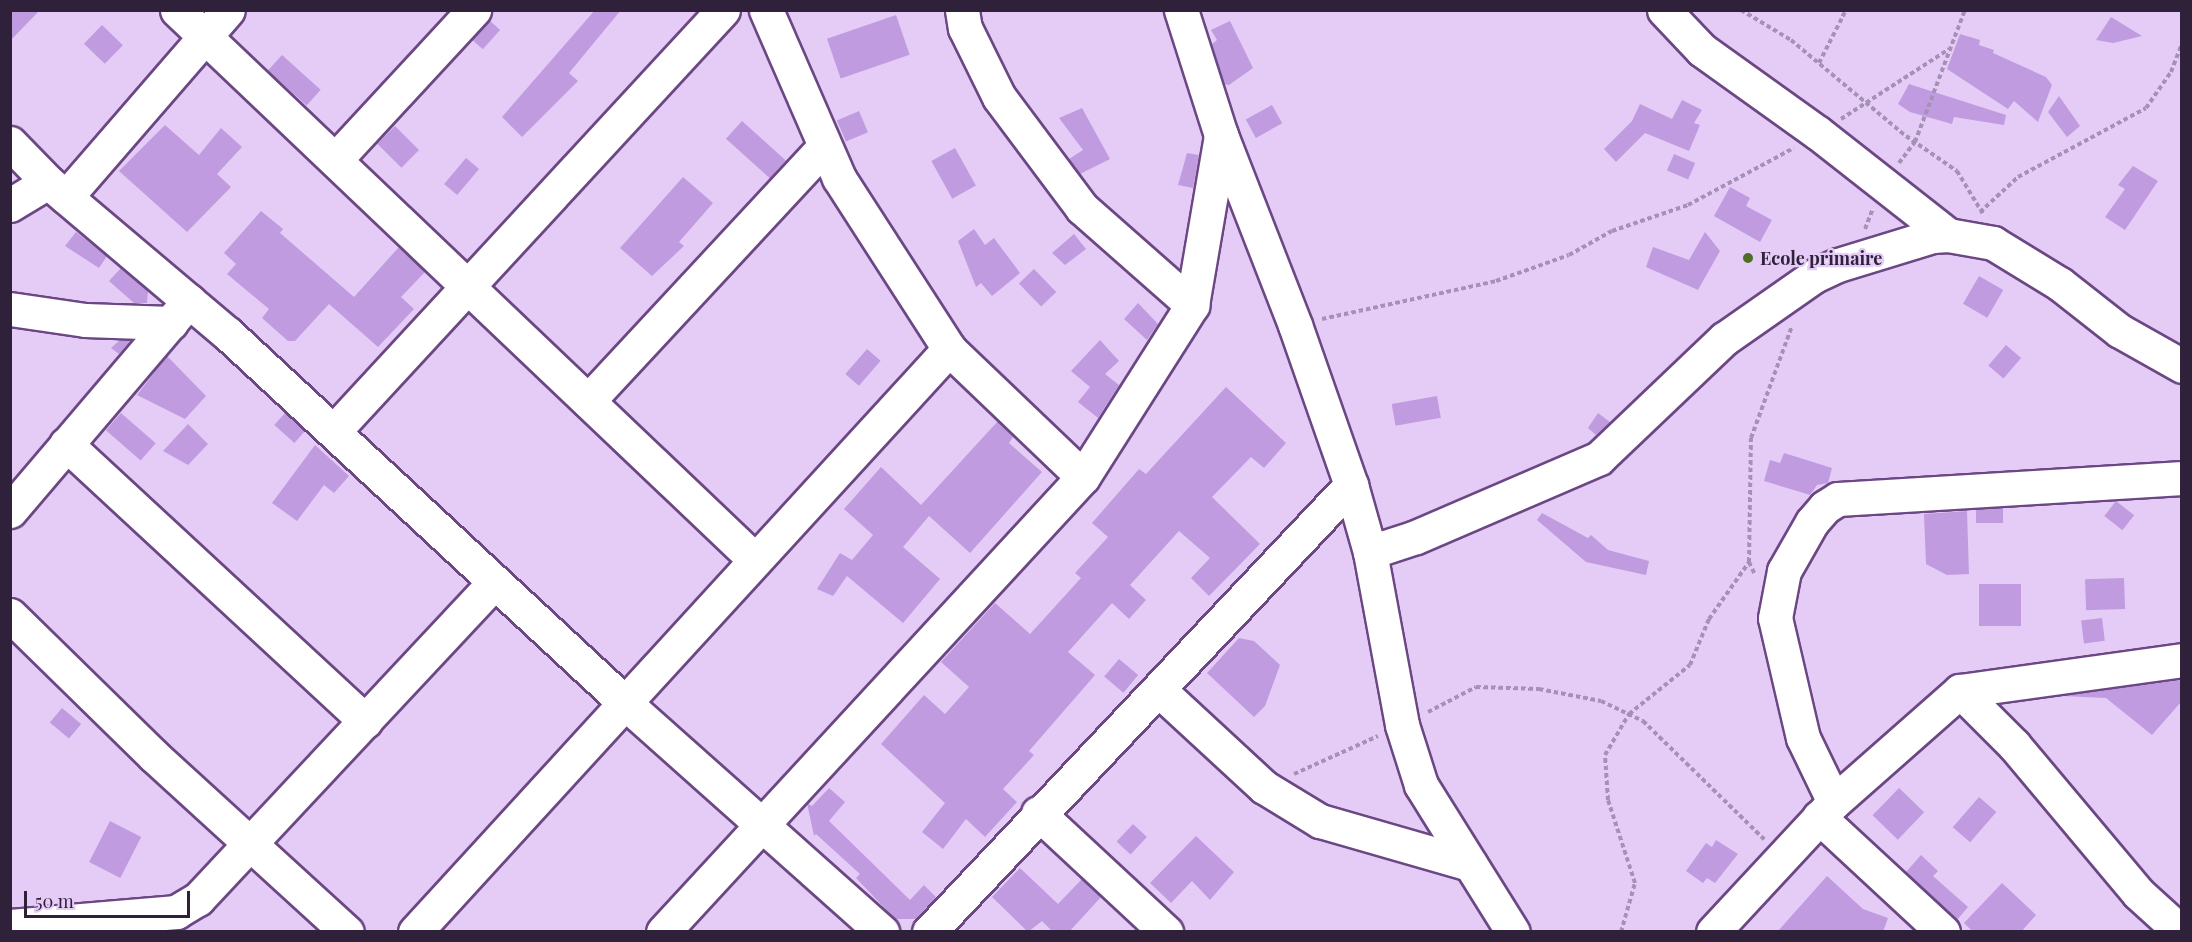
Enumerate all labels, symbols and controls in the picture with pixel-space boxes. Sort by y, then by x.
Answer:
place label: Ecole primaire [1760,247,1882,269]
marker: Ecole primaire [1741,251,1755,265]
scale bar [27,879,194,917]
text: 50 m [35,889,74,913]

